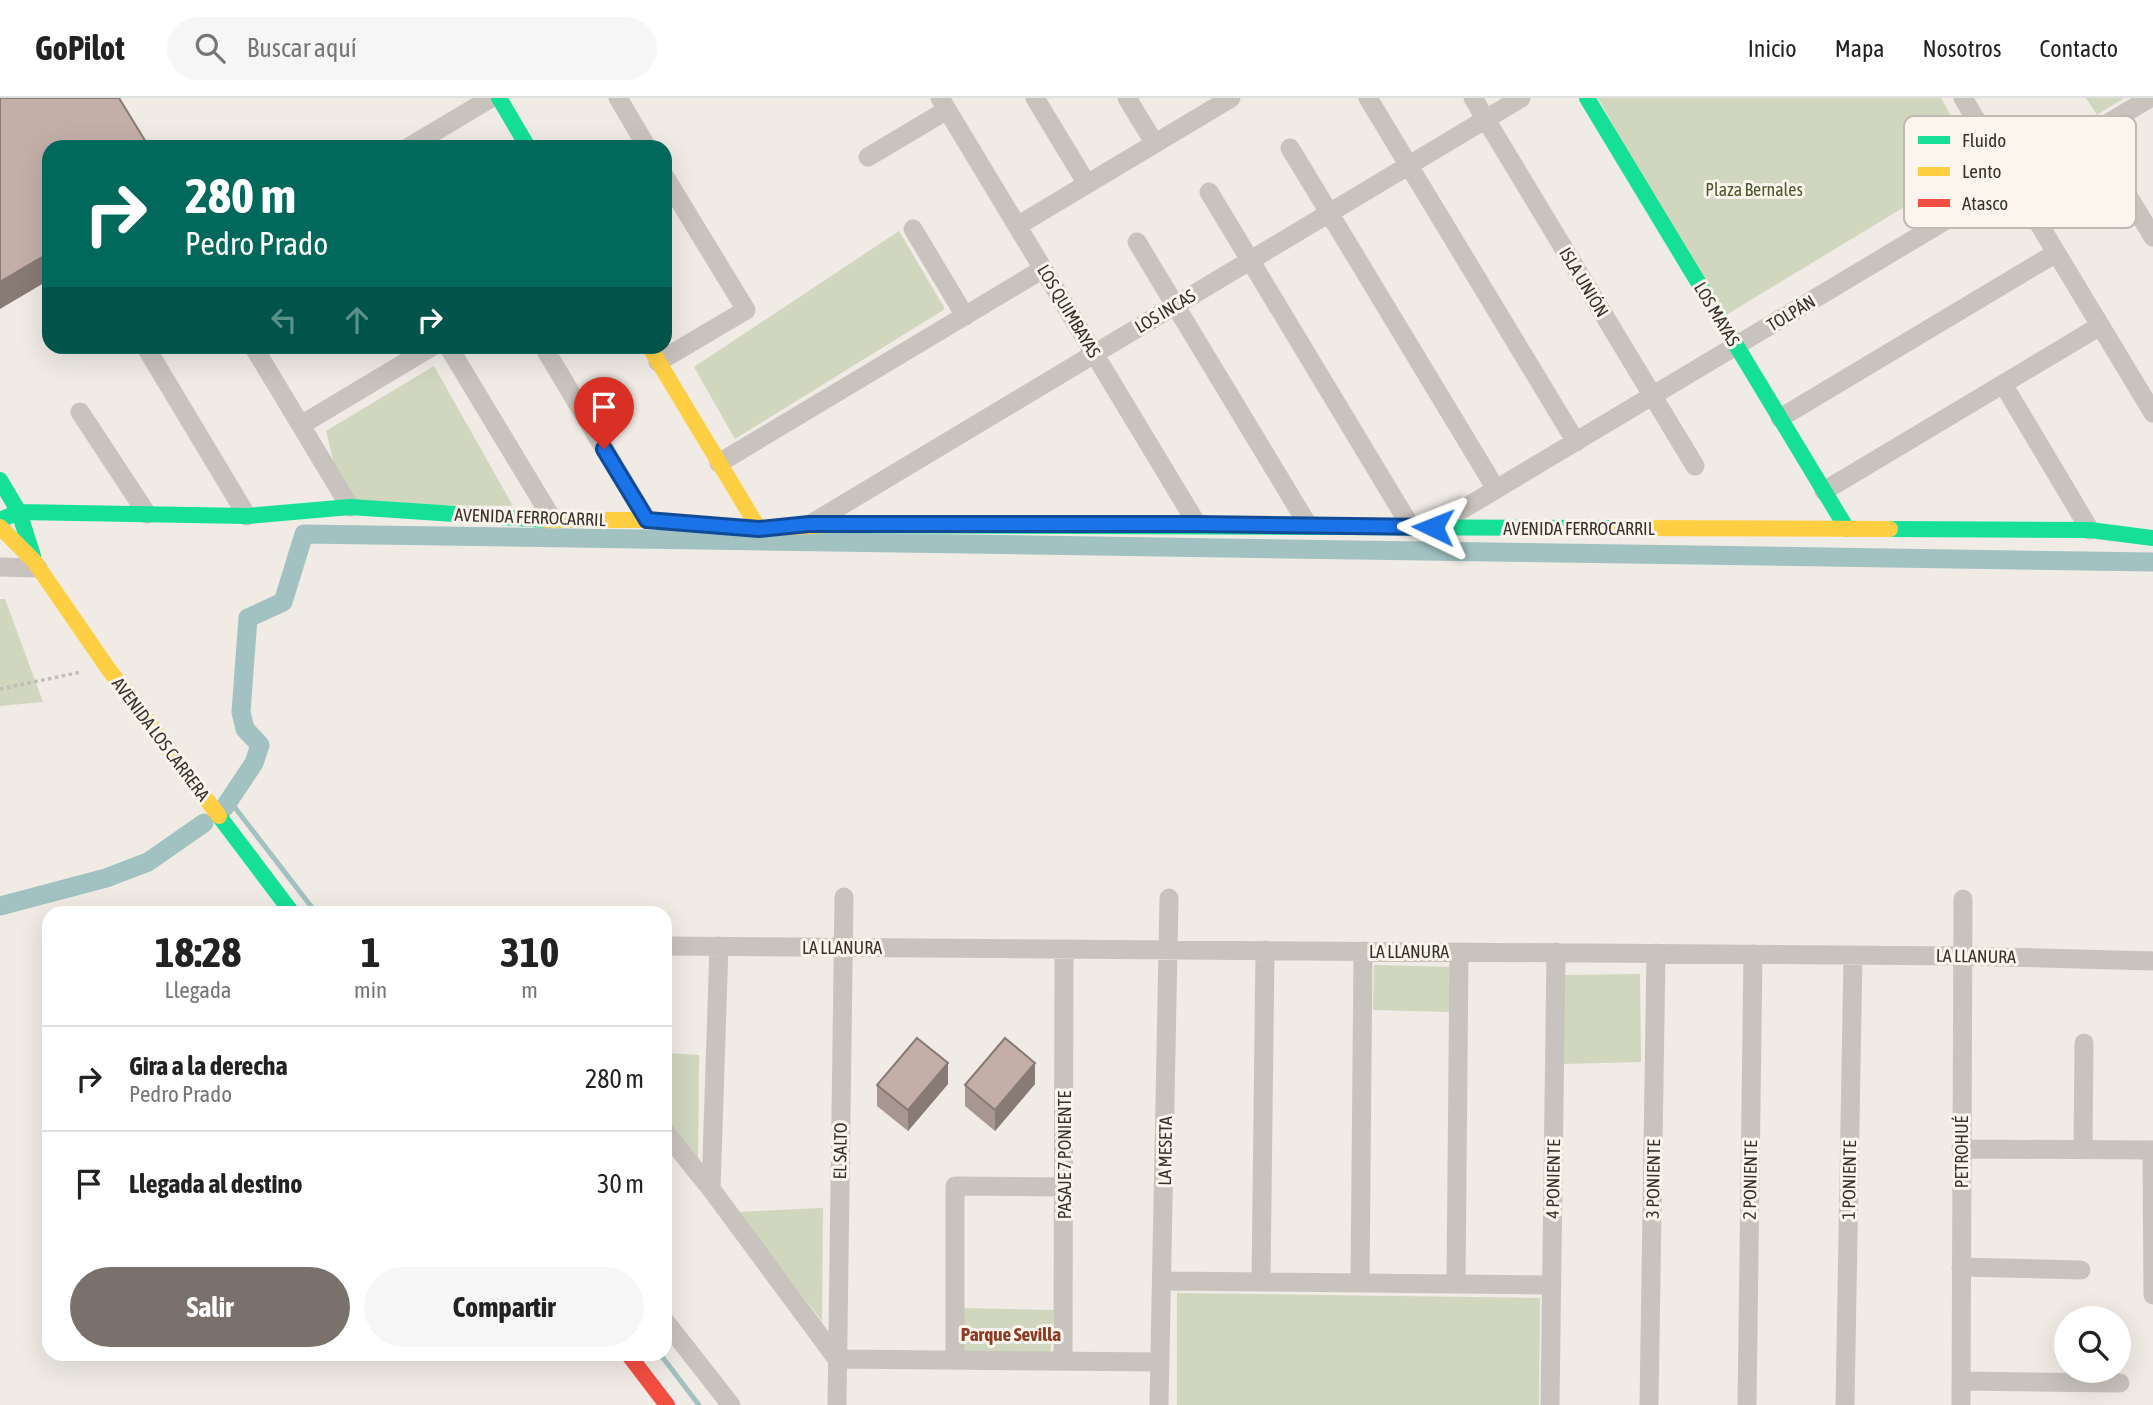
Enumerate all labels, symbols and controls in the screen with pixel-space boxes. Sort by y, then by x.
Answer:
search box [167,17,657,80]
text: GoPilot [35,29,125,67]
icon: search [191,29,229,67]
text: Buscar aquí [247,33,357,63]
text: Inicio [1748,35,1797,62]
text: Mapa [1835,35,1884,62]
text: Nosotros [1922,35,2001,62]
text: Contacto [2039,35,2118,62]
legend [1904,116,2136,228]
text: Fluido [1962,129,2006,151]
text: Lento [1962,160,2001,182]
text: 280 m [185,167,296,223]
icon: right [70,168,161,259]
park label: Plaza Bernales [1705,179,1803,200]
text: Atasco [1962,192,2008,214]
text: Pedro Prado [185,225,328,262]
street label: ISLA UNIÓN [1555,243,1613,321]
street label: LOS QUIMBAYAS [1033,261,1105,362]
street label: LOS MAYAS [1690,278,1744,350]
street label: LOS INCAS [1131,285,1199,337]
street label: TOLPÁN [1763,290,1819,336]
icon: left [265,301,303,339]
icon: ahead [338,301,376,339]
icon: right [411,301,449,339]
pin [574,377,634,449]
icon: arrive [585,388,623,426]
position arrow [1396,490,1470,564]
street label: AVENIDA FERROCARRIL [454,504,606,530]
street label: AVENIDA FERROCARRIL [1503,518,1655,539]
street label: AVENIDA LOS CARRERA [108,673,214,805]
text: 18:28 [155,928,241,976]
text: 1 [361,928,380,976]
text: 310 [500,928,559,976]
street label: LA LLANURA [802,937,882,958]
street label: LA LLANURA [1369,941,1449,962]
street label: LA LLANURA [1936,945,2016,967]
text: Llegada [165,977,232,1003]
text: min [354,977,387,1003]
text: m [521,977,538,1003]
text: Gira a la derecha [129,1051,288,1081]
icon: right [70,1060,108,1098]
text: 280 m [585,1064,644,1094]
text: Pedro Prado [129,1081,232,1107]
street label: PASAJE 7 PONIENTE [1054,1090,1075,1219]
street label: PETROHUÉ [1951,1115,1972,1188]
street label: LA MESETA [1154,1116,1176,1186]
street label: EL SALTO [829,1122,851,1180]
street label: 4 PONIENTE [1542,1139,1564,1219]
street label: 3 PONIENTE [1642,1139,1664,1219]
street label: 2 PONIENTE [1739,1140,1761,1220]
street label: 1 PONIENTE [1838,1140,1860,1220]
icon: arrive [70,1165,108,1203]
text: Llegada al destino [129,1169,302,1199]
text: 30 m [597,1169,644,1199]
button: Salir [70,1267,350,1347]
button: Compartir [364,1267,644,1347]
map controls [2054,1306,2131,1383]
button: search [2054,1306,2131,1383]
district label: Parque Sevilla [961,1323,1061,1345]

